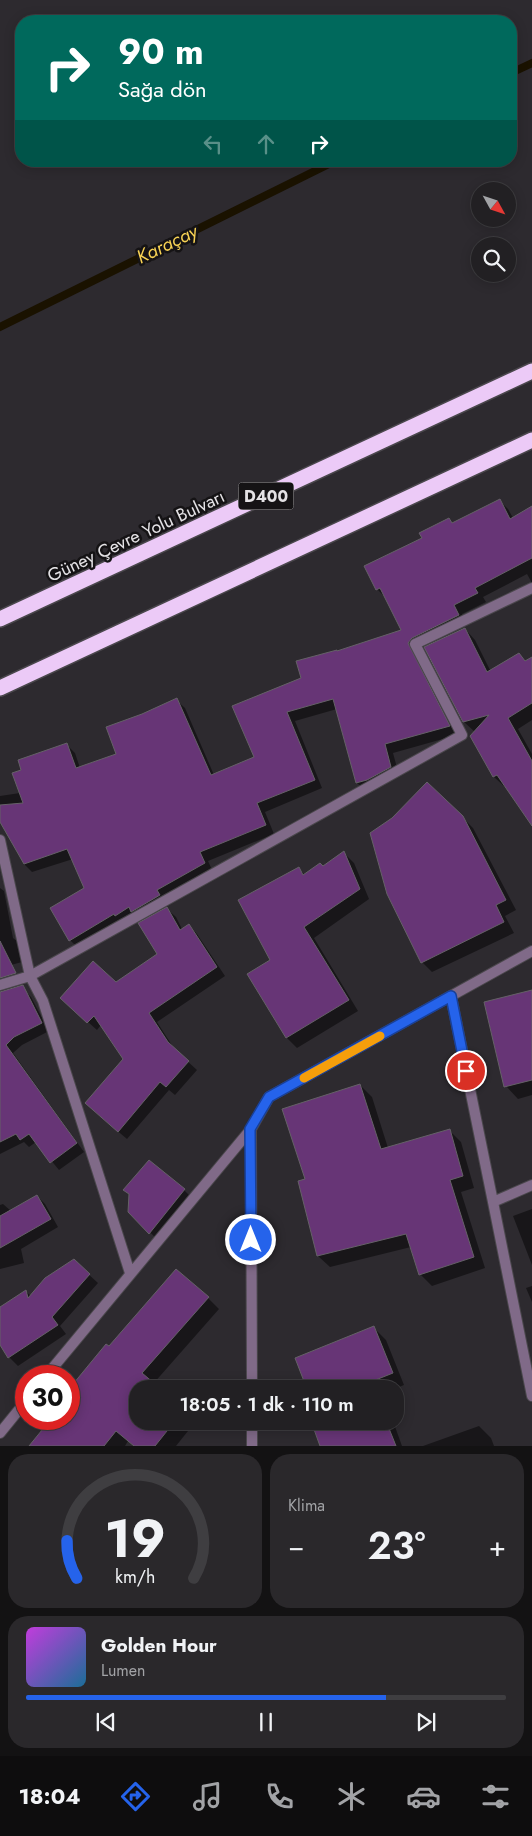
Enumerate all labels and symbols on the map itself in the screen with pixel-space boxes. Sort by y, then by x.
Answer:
north arrow [471,182,516,228]
water label: Karaçay [132,217,204,270]
road number: D400 [238,482,294,510]
street label: Güney Çevre Yolu Bulvarı [43,483,229,589]
pin [445,1050,487,1092]
position arrow [224,1213,276,1265]
speed limit sign: 30 [15,1365,80,1430]

